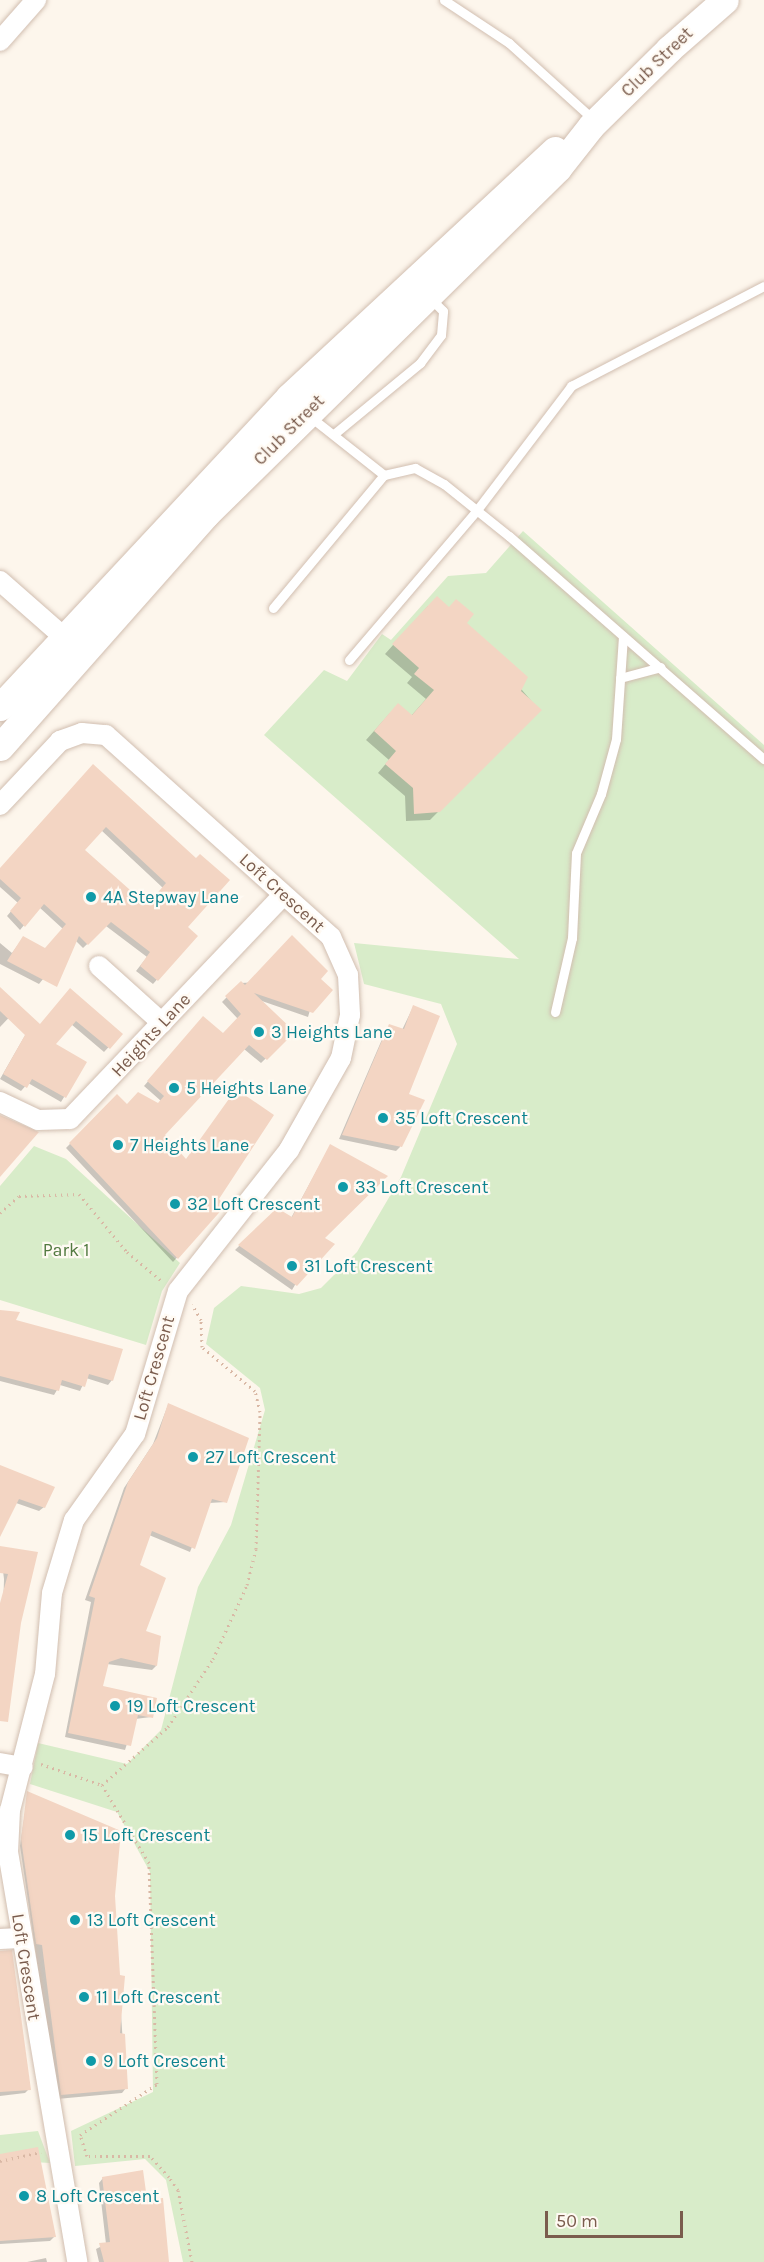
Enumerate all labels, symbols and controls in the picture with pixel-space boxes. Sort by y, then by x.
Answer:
street label: Club Street [617,23,697,101]
street label: Club Street [249,390,329,470]
street label: Loft Crescent [235,849,329,937]
place label: 4A Stepway Lane [103,886,239,908]
marker: 4A Stepway Lane [84,890,98,904]
street label: Heights Lane [107,989,195,1081]
place label: 3 Heights Lane [271,1021,392,1043]
marker: 3 Heights Lane [252,1025,266,1039]
place label: 5 Heights Lane [186,1077,307,1099]
marker: 5 Heights Lane [167,1081,181,1095]
place label: 35 Loft Crescent [395,1107,528,1129]
marker: 35 Loft Crescent [376,1111,390,1125]
place label: 7 Heights Lane [130,1134,249,1156]
marker: 7 Heights Lane [111,1138,125,1152]
place label: 33 Loft Crescent [355,1176,488,1198]
marker: 33 Loft Crescent [336,1180,350,1194]
place label: 32 Loft Crescent [187,1193,320,1215]
marker: 32 Loft Crescent [168,1197,182,1211]
park label: Park 1 [43,1239,89,1261]
place label: 31 Loft Crescent [304,1255,433,1277]
marker: 31 Loft Crescent [285,1259,299,1273]
street label: Loft Crescent [129,1313,179,1423]
place label: 27 Loft Crescent [205,1446,336,1468]
marker: 27 Loft Crescent [186,1450,200,1464]
place label: 19 Loft Crescent [127,1695,256,1717]
marker: 19 Loft Crescent [108,1699,122,1713]
place label: 15 Loft Crescent [82,1824,210,1846]
marker: 15 Loft Crescent [63,1828,77,1842]
place label: 13 Loft Crescent [87,1909,216,1931]
street label: Loft Crescent [7,1912,45,2022]
marker: 13 Loft Crescent [68,1913,82,1927]
place label: 11 Loft Crescent [96,1986,220,2008]
marker: 11 Loft Crescent [77,1990,91,2004]
place label: 9 Loft Crescent [103,2050,226,2072]
marker: 9 Loft Crescent [84,2054,98,2068]
place label: 8 Loft Crescent [36,2185,159,2207]
marker: 8 Loft Crescent [17,2189,31,2203]
scale bar [548,2199,686,2237]
text: 50 m [556,2210,598,2232]

